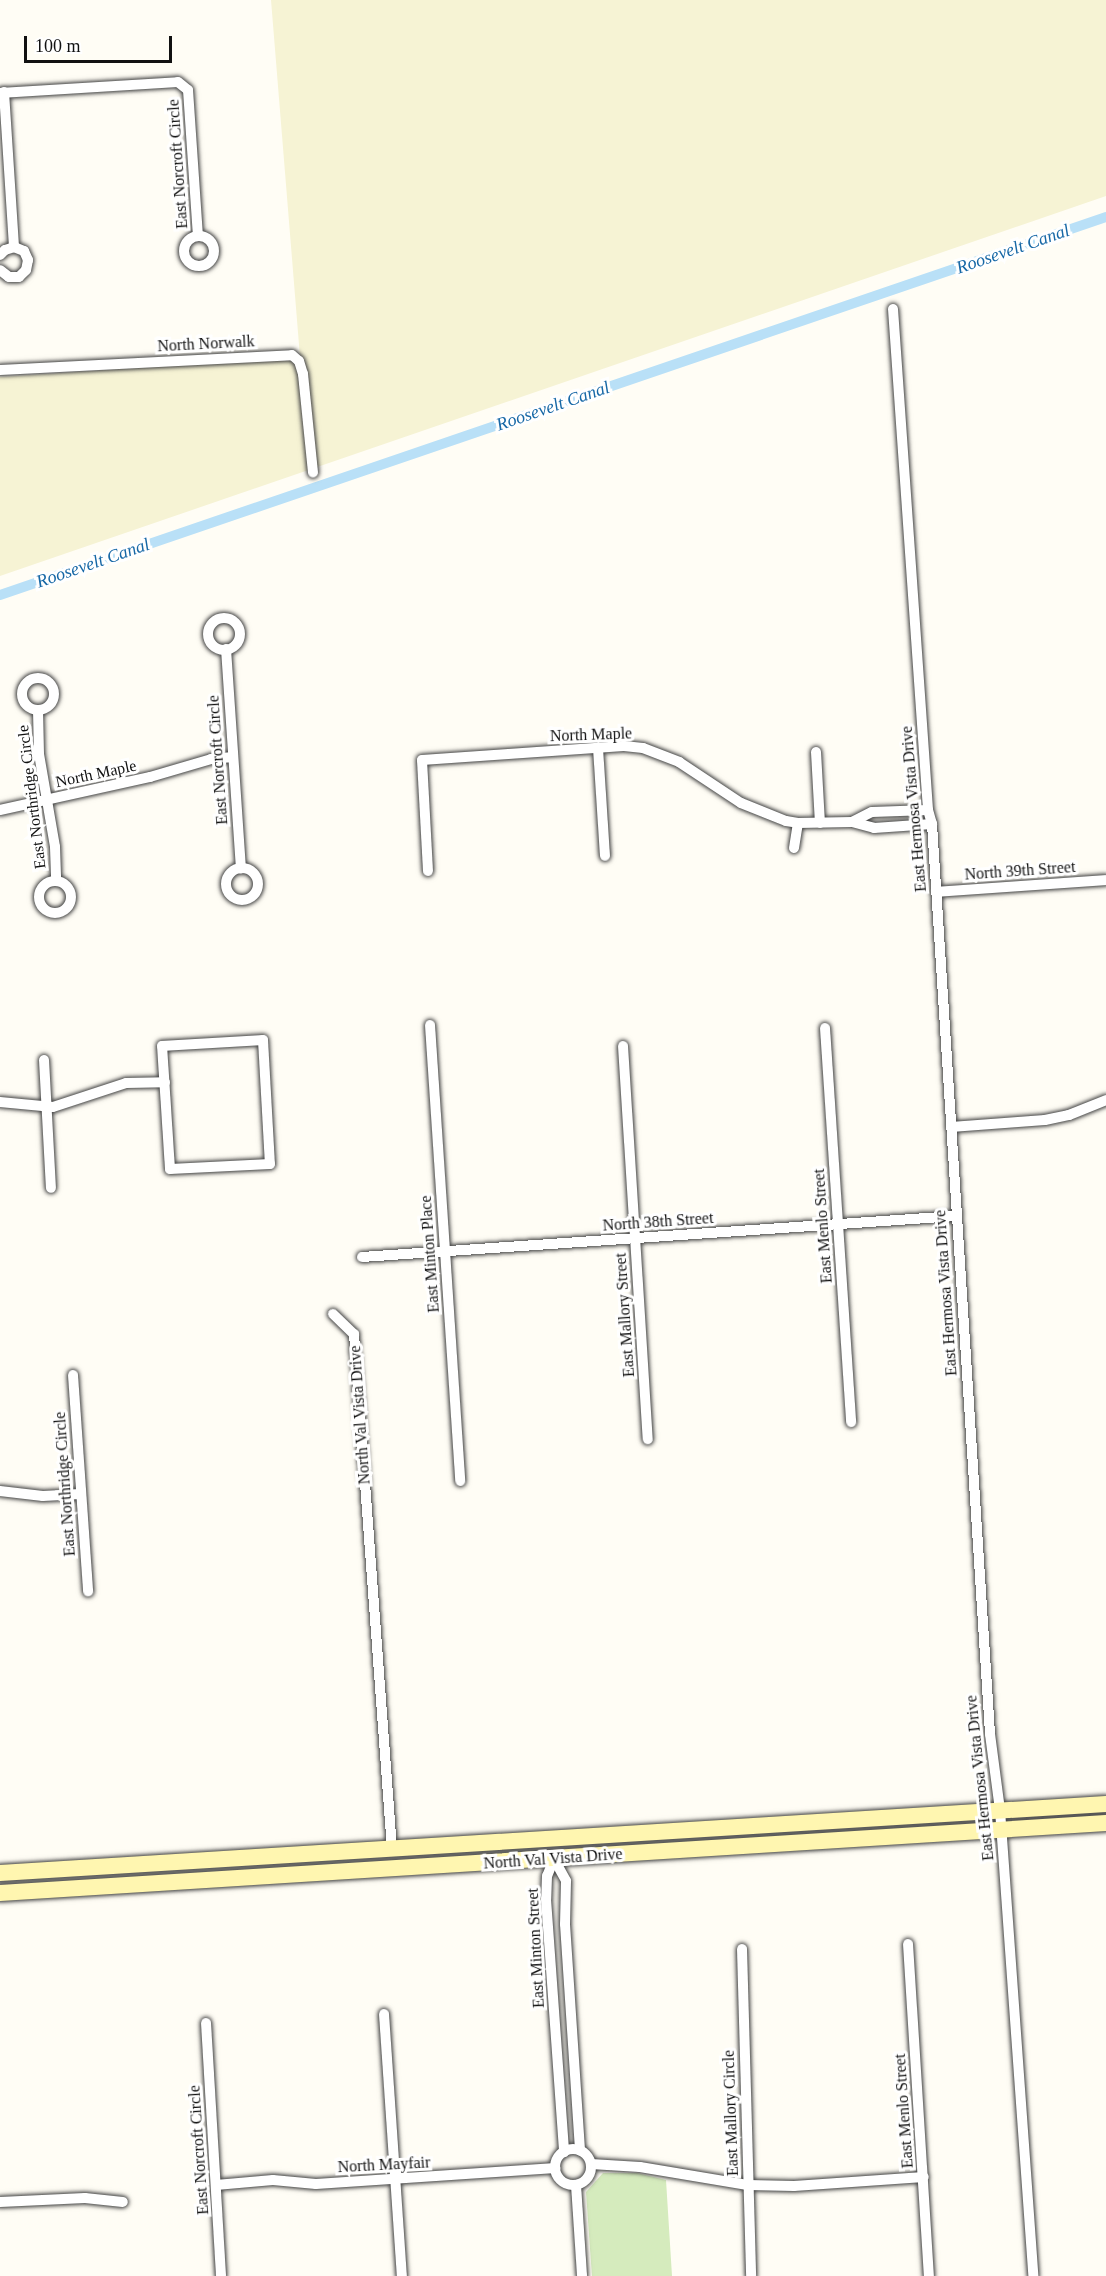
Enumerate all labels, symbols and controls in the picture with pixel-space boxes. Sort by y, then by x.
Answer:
scale bar [27,24,176,62]
text: 100 m [35,36,81,56]
street label: East Norcroft Circle [164,99,192,229]
water label: Roosevelt Canal [953,220,1073,278]
street label: North Norwalk [157,332,255,356]
water label: Roosevelt Canal [493,377,613,435]
water label: Roosevelt Canal [33,534,153,592]
street label: East Norcroft Circle [204,695,232,825]
street label: East Northridge Circle [14,724,50,870]
street label: North Maple [550,724,632,746]
street label: East Hermosa Vista Drive [897,725,931,893]
street label: North Maple [54,756,138,792]
street label: North 39th Street [964,858,1076,884]
street label: East Menlo Street [809,1168,837,1284]
street label: East Minton Place [416,1195,444,1313]
street label: North 38th Street [602,1209,714,1235]
street label: East Hermosa Vista Drive [931,1209,961,1377]
street label: East Mallory Street [611,1252,639,1378]
street label: North Val Vista Drive [346,1345,374,1485]
street label: East Northridge Circle [50,1411,80,1557]
street label: East Hermosa Vista Drive [962,1694,998,1862]
street label: North Val Vista Drive [483,1845,623,1873]
street label: East Minton Street [523,1888,549,2008]
street label: East Mallory Circle [719,2050,743,2176]
street label: East Menlo Street [890,2053,918,2169]
street label: East Norcroft Circle [185,2085,213,2215]
street label: North Mayfair [337,2153,431,2177]

